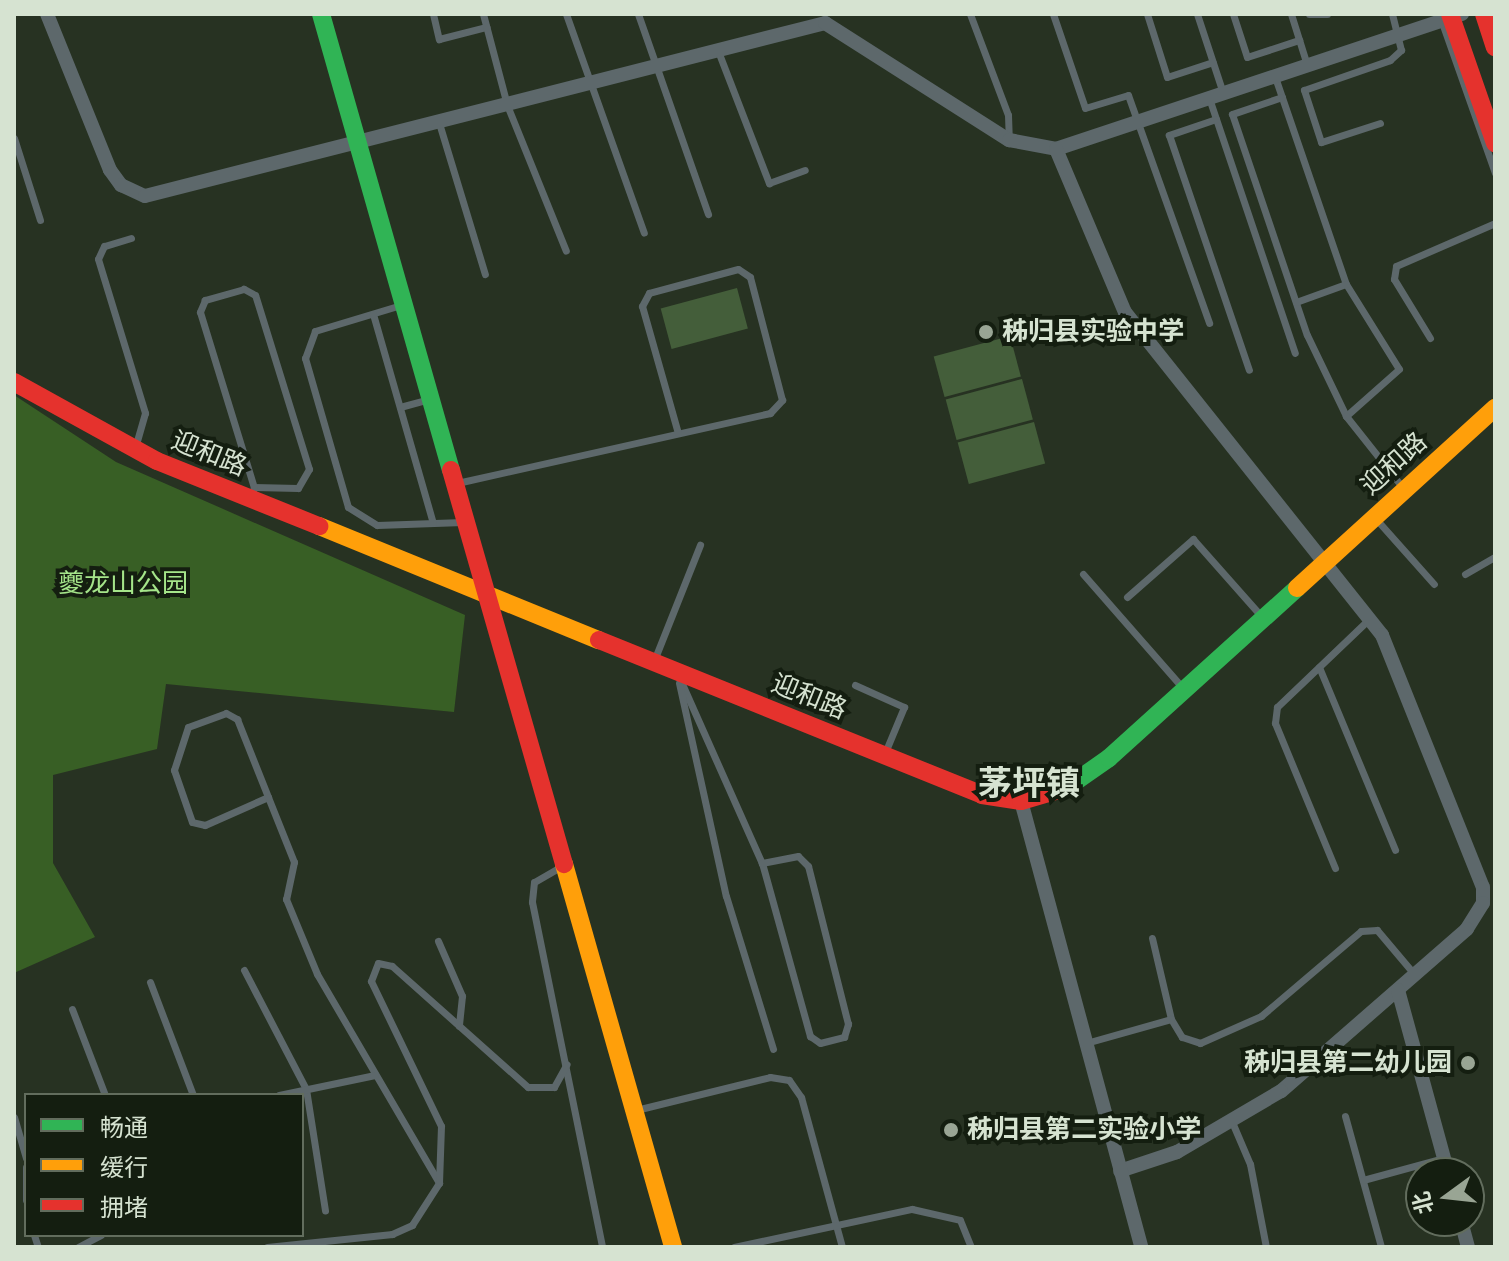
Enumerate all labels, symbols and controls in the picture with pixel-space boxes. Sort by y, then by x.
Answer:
place label: 秭归县实验中学 [1002,316,1184,348]
marker: 秭归县实验中学 [977,323,995,341]
street label: 迎和路 [167,425,251,483]
street label: 迎和路 [1355,426,1433,502]
park label: 夔龙山公园 [58,568,188,600]
street label: 迎和路 [767,668,851,726]
district label: 茅坪镇 [978,764,1080,804]
place label: 秭归县第二幼儿园 [1244,1047,1452,1079]
marker: 秭归县第二幼儿园 [1459,1054,1477,1072]
legend [24,1093,304,1237]
text: 畅通 [100,1114,148,1142]
place label: 秭归县第二实验小学 [967,1114,1201,1146]
marker: 秭归县第二实验小学 [942,1121,960,1139]
text: 缓行 [100,1154,148,1182]
north arrow [1405,1157,1485,1237]
text: 北 [1408,1189,1438,1217]
text: 拥堵 [100,1194,148,1222]

